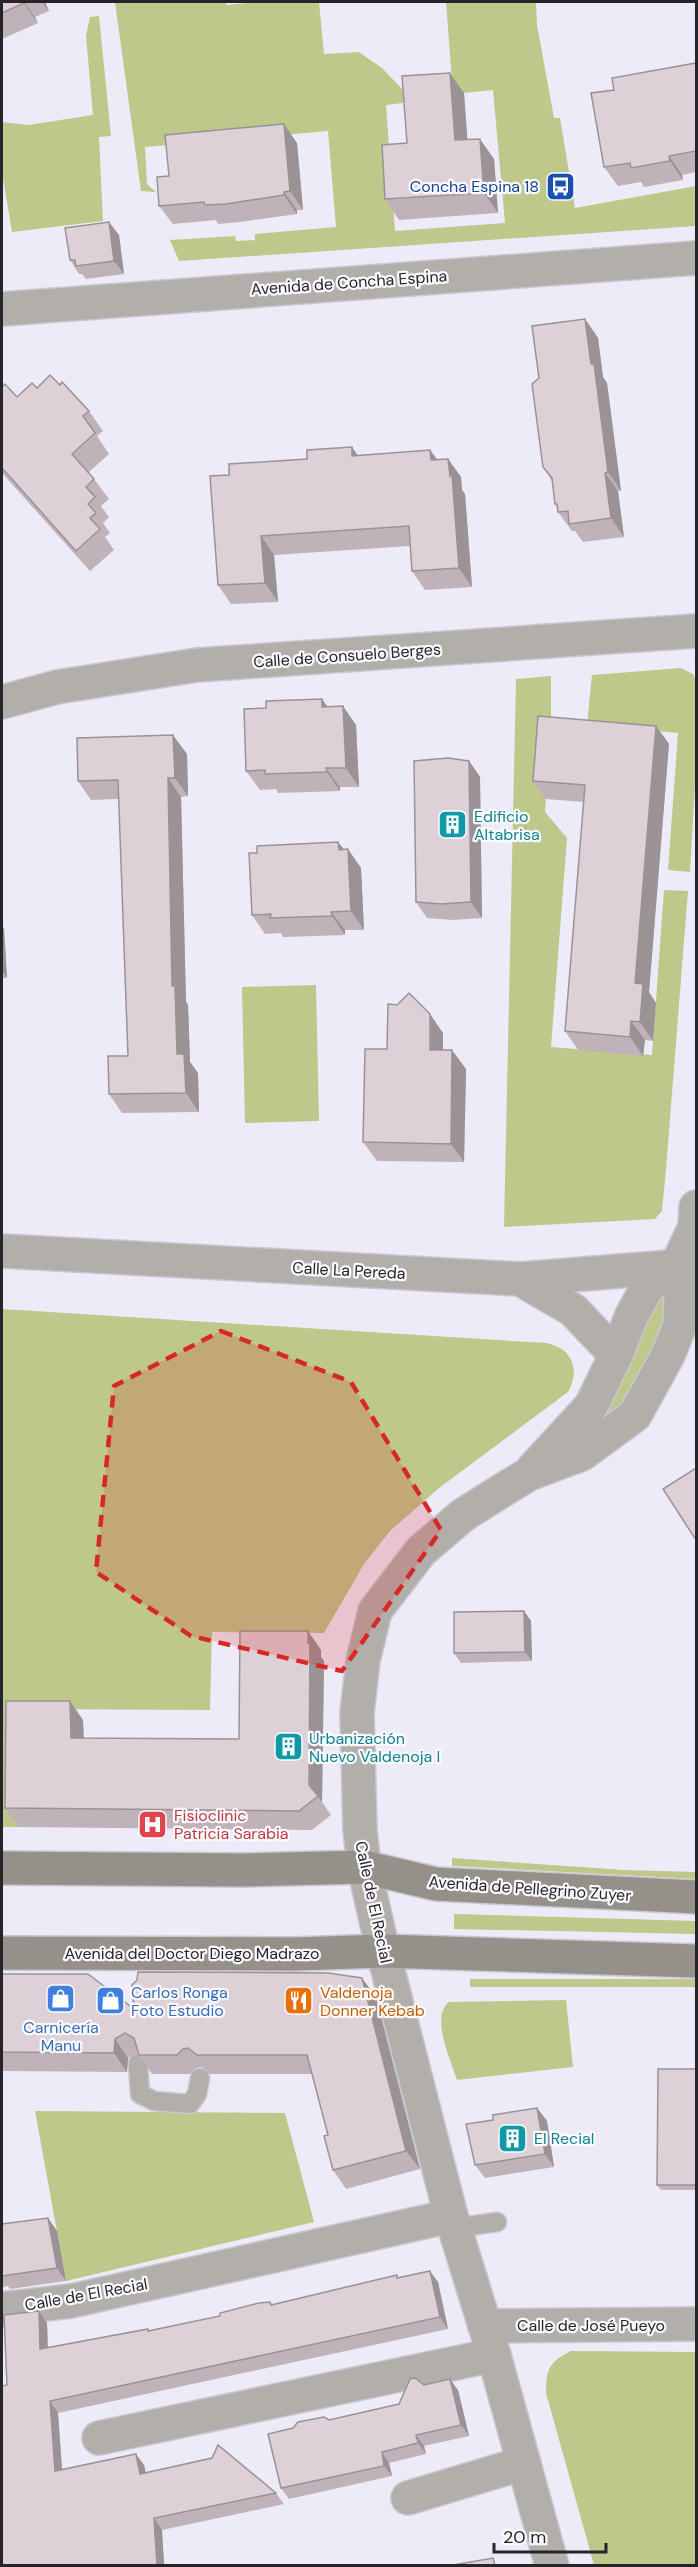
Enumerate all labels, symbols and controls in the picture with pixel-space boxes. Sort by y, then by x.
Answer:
bus stop icon: Concha Espina 18 [544,170,576,202]
place label: Concha Espina 18 [410,176,539,197]
street label: Avenida de Concha Espina [250,265,448,300]
street label: Calle de Consuelo Berges [253,638,442,673]
place label: Edificio Altabrisa [474,806,540,845]
building icon: Edificio Altabrisa [437,809,469,841]
street label: Calle La Pereda [292,1257,406,1284]
place label: Urbanización Nuevo Valdenoja I [309,1728,440,1767]
building icon: Urbanización Nuevo Valdenoja I [272,1731,304,1763]
place label: Fisioclinic Patricia Sarabia [174,1805,289,1844]
hospital icon: Fisioclinic Patricia Sarabia [137,1808,169,1840]
street label: Calle de El Recial [350,1839,397,1965]
street label: Avenida de Pellegrino Zuyer [428,1871,632,1906]
street label: Avenida del Doctor Diego Madrazo [65,1943,319,1964]
place label: Carlos Ronga Foto Estudio [131,1982,228,2021]
place label: Valdenoja Donner Kebab [320,1982,425,2021]
shop icon: Carnicería Manu [45,1983,77,2015]
shop icon: Carlos Ronga Foto Estudio [94,1985,126,2017]
restaurant icon: Valdenoja Donner Kebab [283,1985,315,2017]
place label: Carnicería Manu [23,2017,99,2056]
building icon: El Recial [497,2122,529,2154]
place label: El Recial [534,2128,594,2149]
street label: Calle de El Recial [23,2273,149,2316]
street label: Calle de José Pueyo [517,2315,665,2336]
scale bar [494,2516,606,2554]
text: 20 m [503,2525,546,2549]

